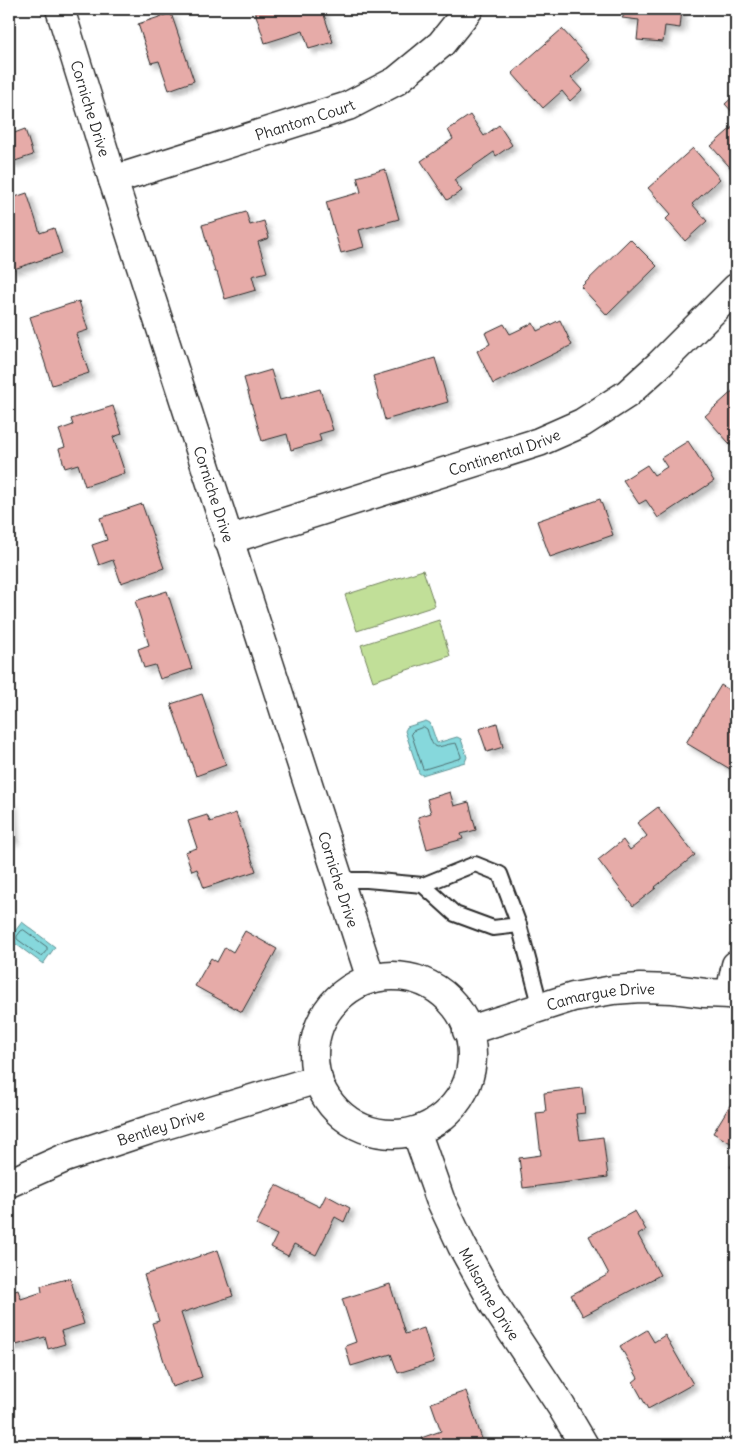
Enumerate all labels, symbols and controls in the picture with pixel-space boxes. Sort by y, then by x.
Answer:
street label: Corniche Drive [67,58,115,159]
street label: Phantom Court [253,95,358,144]
street label: Continental Drive [446,424,563,479]
street label: Corniche Drive [190,444,239,544]
street label: Corniche Drive [314,829,363,930]
street label: Camargue Drive [544,978,655,1014]
street label: Bentley Drive [115,1104,207,1150]
street label: Mulsanne Drive [455,1244,524,1343]

